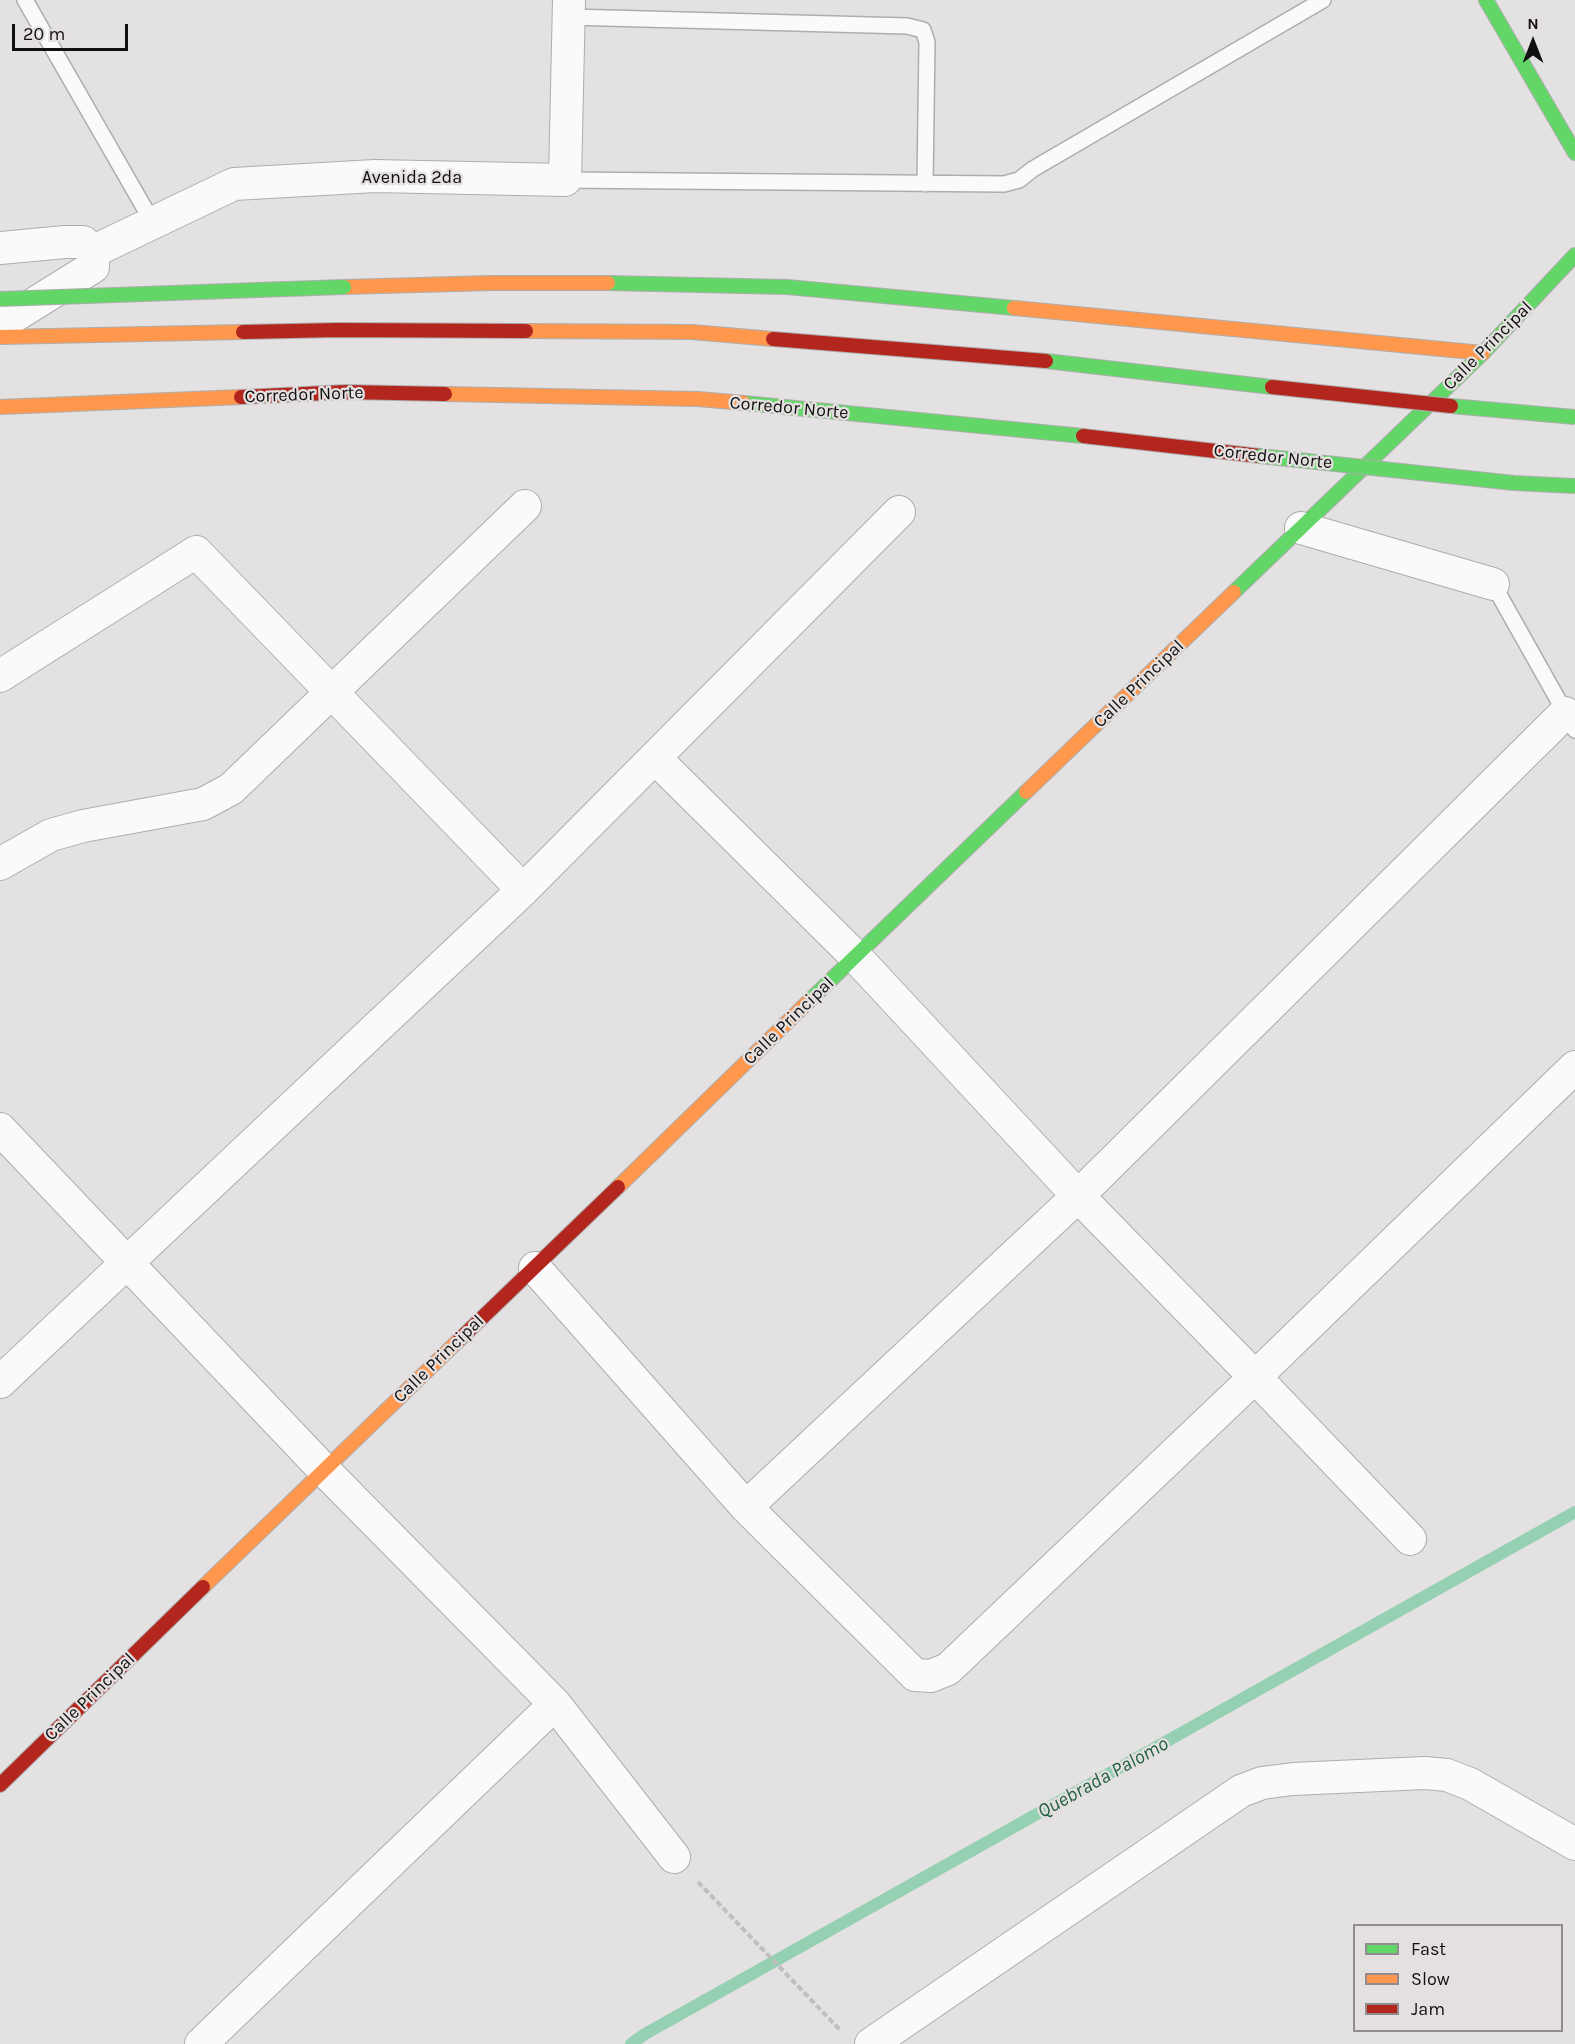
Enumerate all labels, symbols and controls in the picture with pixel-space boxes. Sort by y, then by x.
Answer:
scale bar [15,12,130,50]
north arrow [1503,12,1563,72]
text: N [1527,14,1539,33]
text: 20 m [23,23,65,45]
street label: Avenida 2da [362,167,462,189]
street label: Calle Principal [1439,297,1537,395]
street label: Corredor Norte [244,382,364,408]
street label: Corredor Norte [729,392,849,424]
street label: Corredor Norte [1213,440,1333,474]
street label: Calle Principal [1089,635,1189,733]
street label: Calle Principal [739,972,839,1070]
street label: Calle Principal [389,1310,489,1408]
street label: Calle Principal [40,1648,140,1746]
water label: Quebrada Palomo [1033,1732,1173,1824]
legend [1353,1924,1563,2032]
text: Fast [1411,1938,1446,1960]
text: Slow [1411,1968,1450,1990]
text: Jam [1411,1998,1445,2020]

